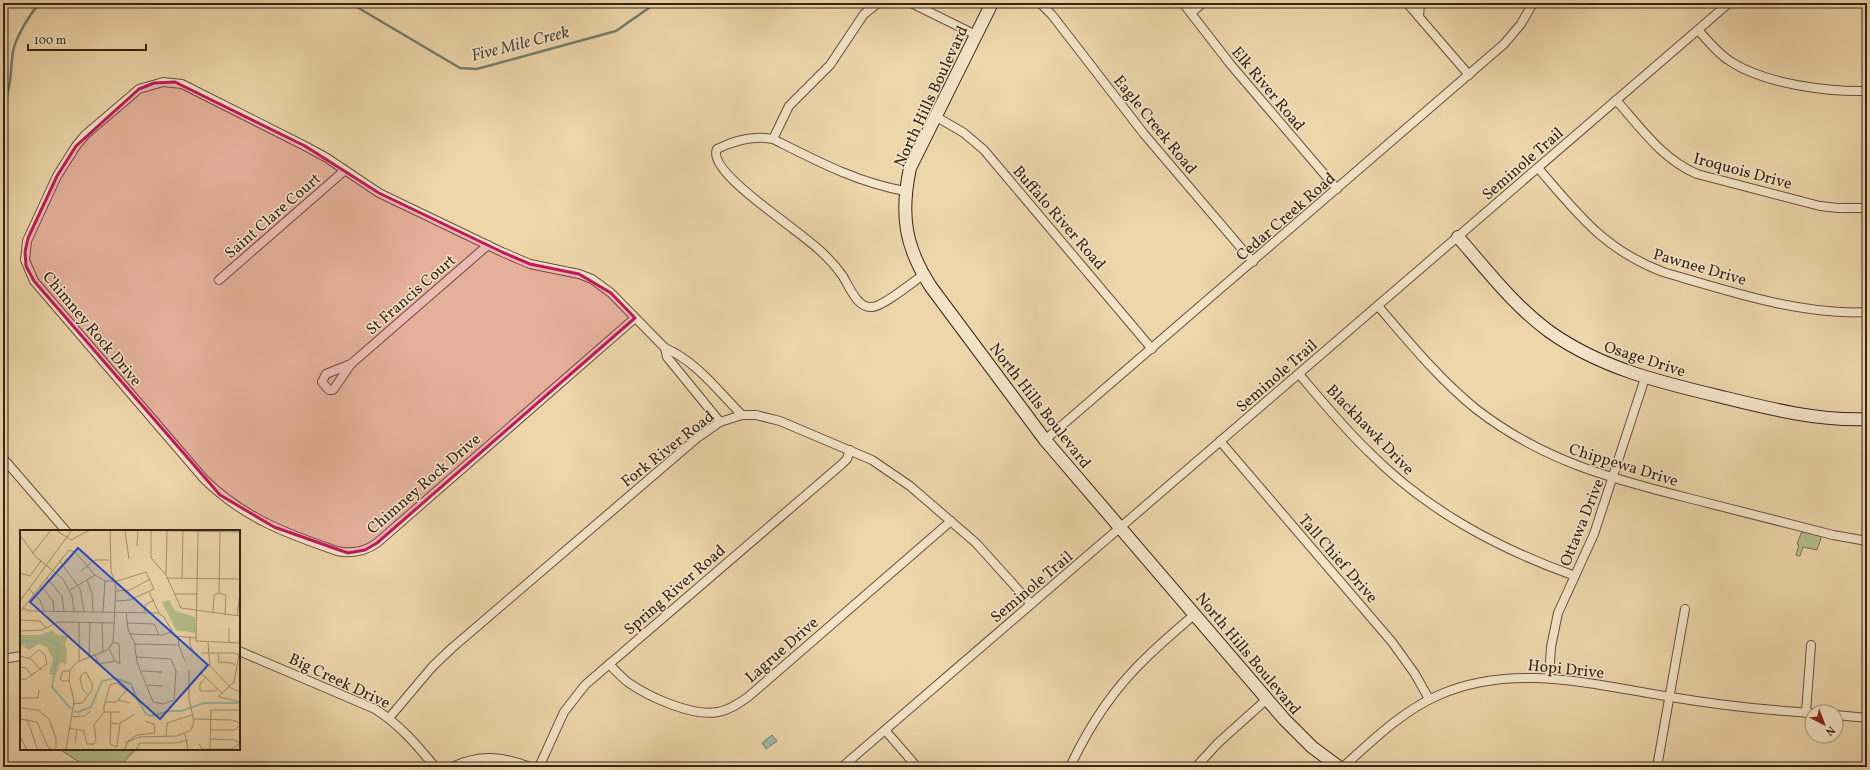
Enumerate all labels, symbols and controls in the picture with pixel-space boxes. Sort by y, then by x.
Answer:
water label: Five Mile Creek [469,21,572,68]
street label: North Hills Boulevard [889,23,974,171]
scale bar [28,26,146,52]
text: 100 m [34,33,67,49]
street label: Elk River Road [1226,42,1309,136]
street label: Eagle Creek Road [1108,71,1201,179]
street label: Seminole Trail [1478,123,1569,206]
street label: Iroquois Drive [1691,148,1794,196]
street label: Buffalo River Road [1007,161,1110,275]
street label: Saint Clare Court [220,168,326,264]
street label: Cedar Creek Road [1232,168,1341,267]
street label: Pawnee Drive [1650,244,1749,292]
street label: St Francis Court [362,250,461,341]
street label: Chimney Rock Drive [37,267,146,392]
street label: Seminole Trail [1232,335,1323,418]
street label: Osage Drive [1601,336,1688,383]
street label: North Hills Boulevard [983,339,1095,474]
street label: Blackhawk Drive [1320,380,1419,481]
street label: Fork River Road [617,406,720,493]
street label: Chimney Rock Drive [363,429,486,540]
street label: Chippewa Drive [1566,439,1681,493]
street label: Ottawa Drive [1555,476,1610,570]
street label: Tall Chief Drive [1293,510,1382,608]
inset map [20,530,240,750]
street label: Spring River Road [620,540,731,641]
street label: Seminole Trail [986,546,1078,629]
street label: North Hills Boulevard [1190,588,1305,720]
street label: Lagrue Drive [741,612,824,689]
street label: Big Creek Drive [285,649,393,715]
street label: Hopi Drive [1526,655,1605,685]
north arrow [1804,704,1844,744]
text: N [1822,722,1838,739]

